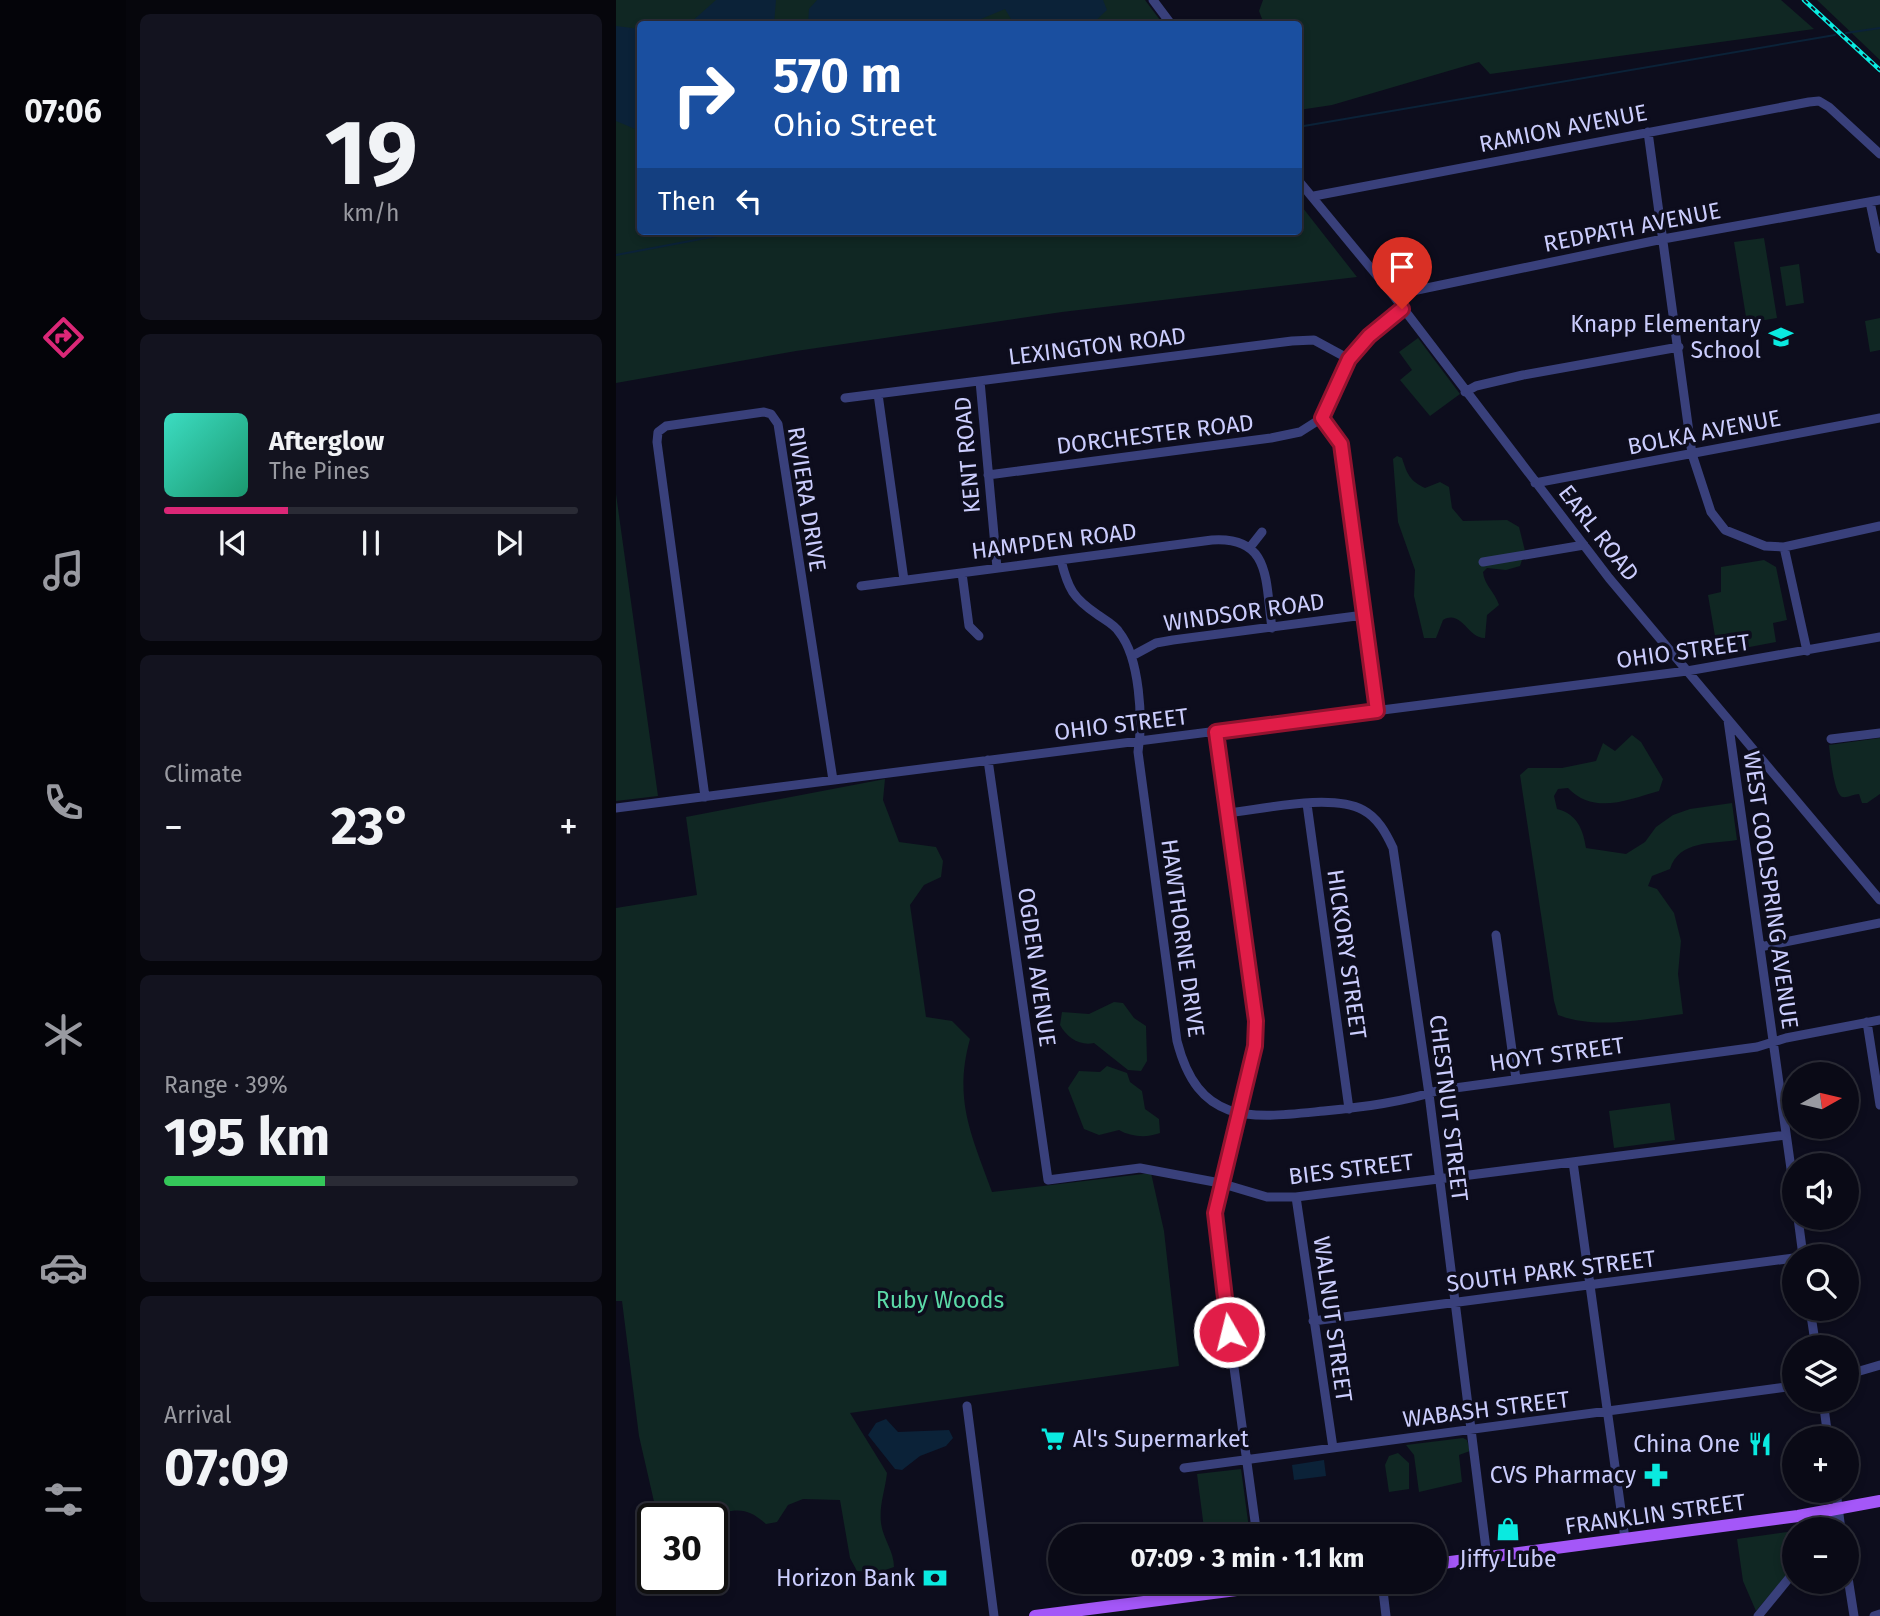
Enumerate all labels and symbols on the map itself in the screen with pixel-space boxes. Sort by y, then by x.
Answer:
street label: RAMION AVENUE [1477,98,1649,158]
street label: REDPATH AVENUE [1541,196,1723,258]
pin [1372,237,1432,309]
place label: Knapp Elementary School [1570,310,1762,364]
street label: LEXINGTON ROAD [1006,321,1188,371]
school or university icon: Knapp Elementary School [1767,323,1795,351]
street label: KENT ROAD [948,396,986,514]
street label: BOLKA AVENUE [1625,403,1783,461]
street label: DORCHESTER ROAD [1055,408,1255,460]
street label: RIVIERA DRIVE [782,425,832,573]
street label: EARL ROAD [1553,479,1645,587]
street label: HAMPDEN ROAD [970,517,1138,565]
street label: WINDSOR ROAD [1162,587,1326,637]
street label: OHIO STREET [1614,628,1752,674]
street label: OHIO STREET [1052,702,1190,746]
street label: WEST COOLSPRING AVENUE [1738,749,1804,1031]
street label: HAWTHORNE DRIVE [1155,837,1211,1039]
street label: HICKORY STREET [1321,867,1373,1041]
street label: OGDEN AVENUE [1012,886,1062,1048]
street label: CHESTNUT STREET [1424,1013,1474,1203]
street label: HOYT STREET [1488,1031,1626,1077]
north arrow [1782,1062,1858,1139]
street label: BIES STREET [1287,1147,1415,1191]
street label: WALNUT STREET [1308,1234,1358,1404]
street label: SOUTH PARK STREET [1445,1244,1657,1298]
park label: Ruby Woods [876,1286,1004,1314]
position arrow [1192,1295,1266,1369]
street label: WABASH STREET [1401,1385,1571,1433]
supermarket icon: Al's Supermarket [1039,1425,1067,1453]
place label: Al's Supermarket [1073,1425,1249,1453]
place label: China One [1633,1430,1740,1458]
restaurant icon: China One [1746,1430,1774,1458]
place label: CVS Pharmacy [1490,1461,1637,1489]
pharmacy icon: CVS Pharmacy [1642,1461,1670,1489]
street label: FRANKLIN STREET [1563,1487,1747,1541]
speed limit sign: 30 [637,1503,728,1594]
shop icon: Jiffy Lube [1494,1515,1522,1543]
place label: Jiffy Lube [1459,1545,1557,1573]
place label: Horizon Bank [776,1564,915,1592]
bank icon: Horizon Bank [921,1564,949,1592]

